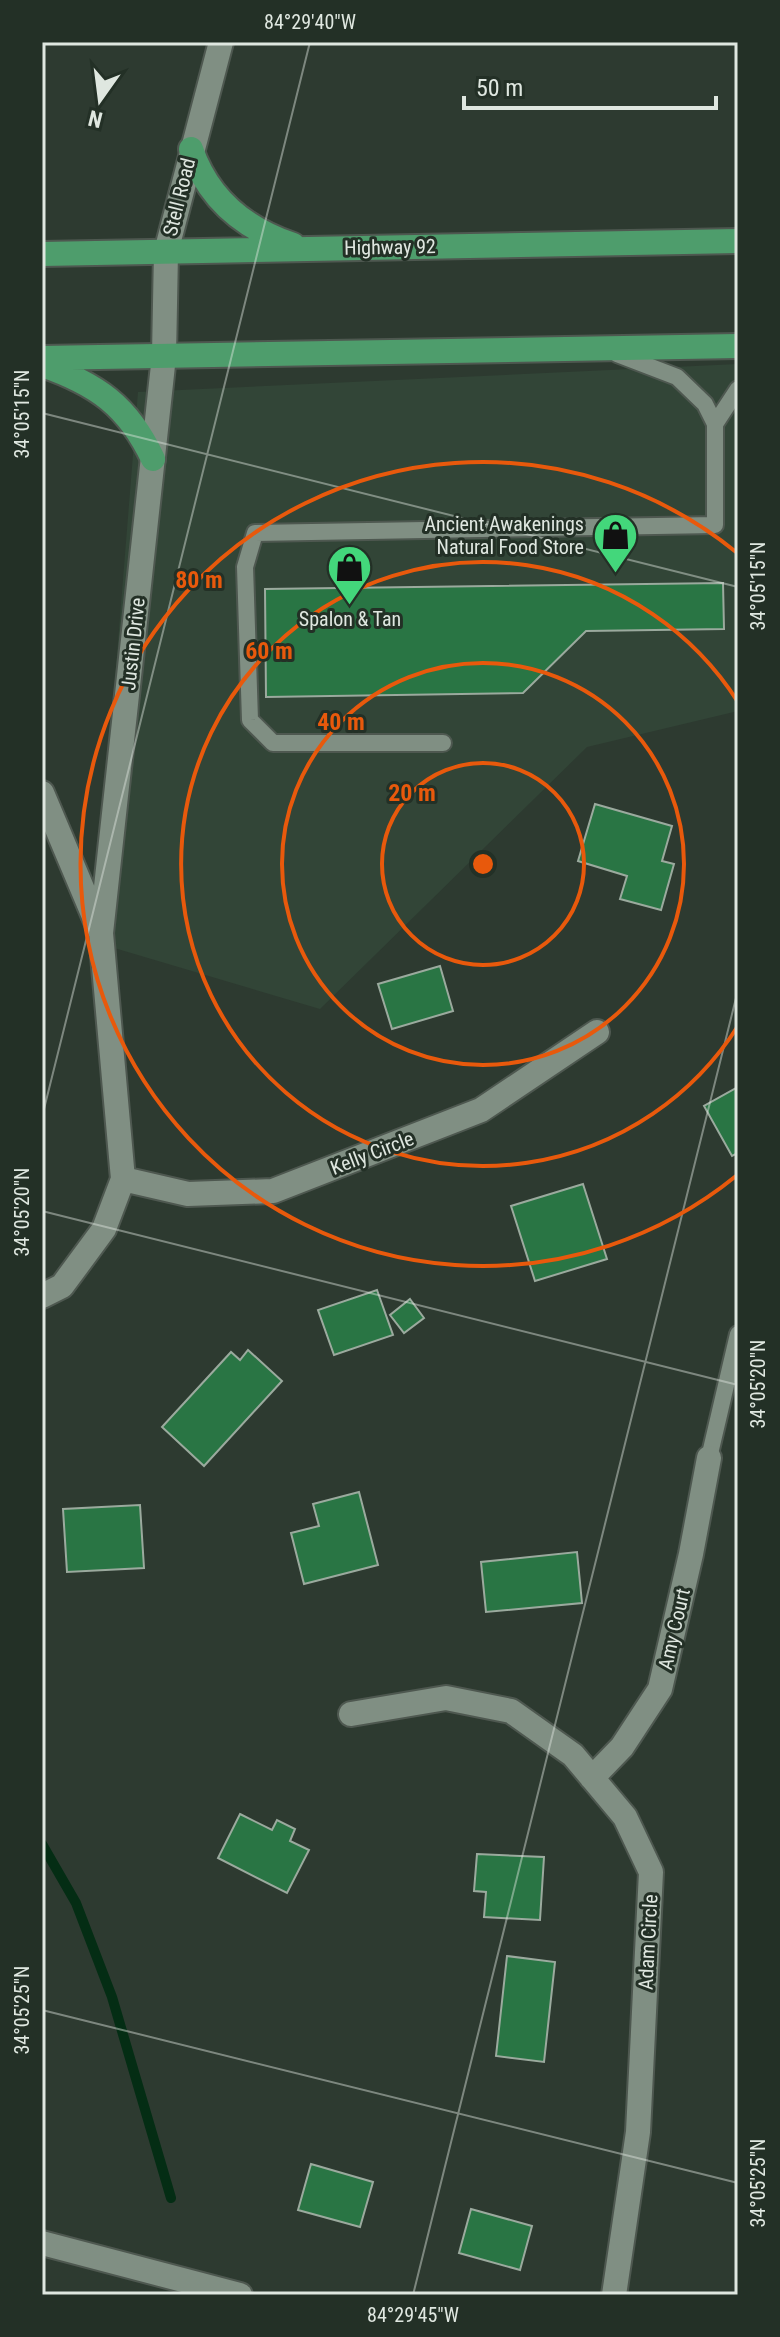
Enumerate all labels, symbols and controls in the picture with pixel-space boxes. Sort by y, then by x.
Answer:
text: 84°29'40"W [264,10,356,34]
north arrow [60,60,140,140]
scale bar [464,60,716,110]
text: 50 m [476,74,523,102]
text: N [86,105,105,133]
street label: Stell Road [158,155,200,239]
street label: Highway 92 [344,234,436,260]
text: 34°05'15"N [10,369,34,459]
place label: Ancient Awakenings Natural Food Store [424,512,584,559]
shop icon: Ancient Awakenings Natural Food Store [591,512,639,575]
text: 34°05'15"N [746,541,770,631]
shop icon: Spalon & Tan [326,543,374,606]
text: 80 m [175,566,223,594]
street label: Justin Drive [116,596,150,692]
place label: Spalon & Tan [299,607,401,631]
text: 60 m [245,637,293,665]
text: 40 m [317,708,365,736]
text: 20 m [388,779,436,807]
centre of rings [469,850,497,878]
street label: Kelly Circle [327,1126,417,1180]
text: 34°05'20"N [10,1167,34,1257]
text: 34°05'20"N [746,1339,770,1429]
street label: Amy Court [653,1586,695,1672]
street label: Adam Circle [634,1894,662,1990]
text: 34°05'25"N [10,1965,34,2055]
text: 34°05'25"N [746,2138,770,2228]
text: 84°29'45"W [367,2303,459,2327]

